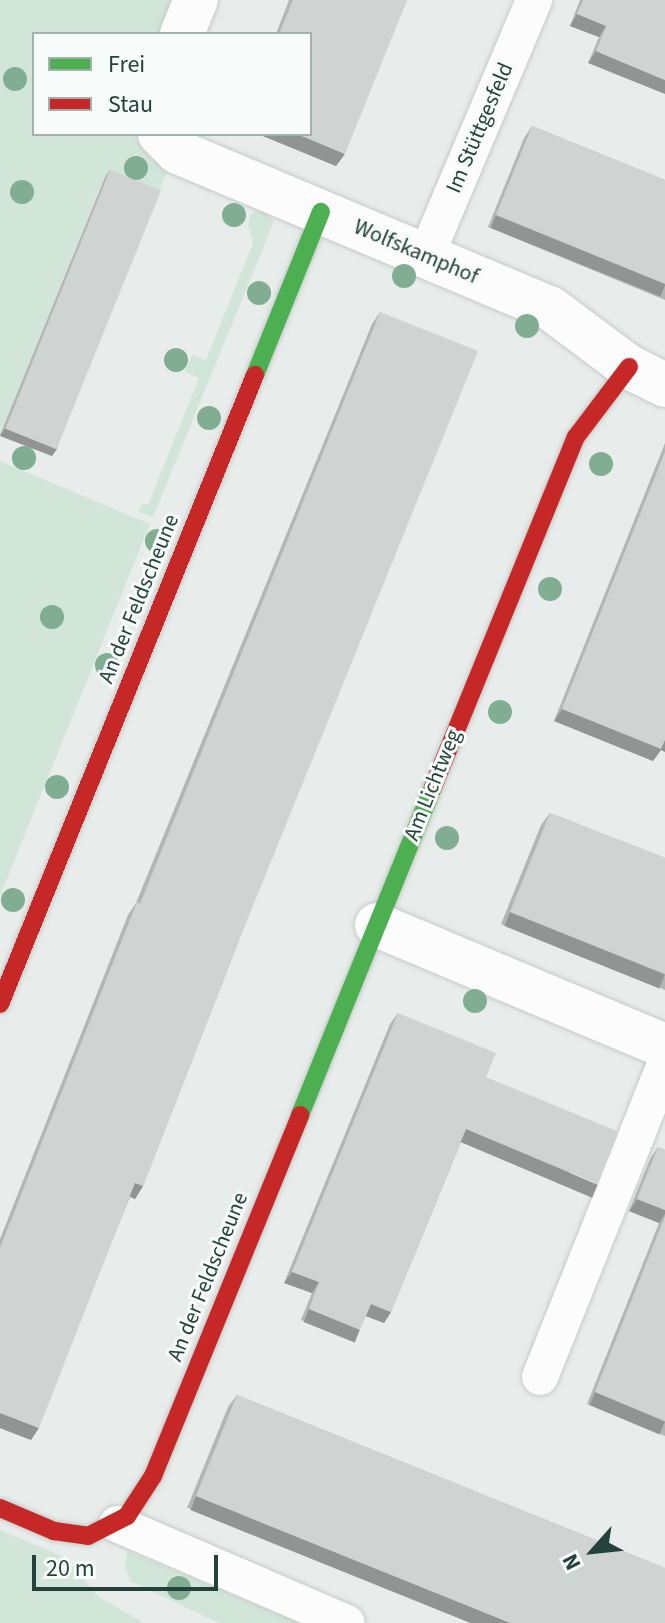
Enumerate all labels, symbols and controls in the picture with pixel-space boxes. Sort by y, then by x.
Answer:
legend [32,32,312,136]
text: Frei [108,47,145,82]
street label: Im Stüttgesfeld [441,59,519,197]
text: Stau [108,87,153,122]
street label: Wolfskamphof [350,214,482,290]
street label: An der Feldscheune [93,511,185,687]
street label: Am Lichtweg [399,726,467,844]
street label: An der Feldscheune [162,1189,254,1365]
north arrow [553,1511,633,1591]
scale bar [36,1539,222,1589]
text: N [554,1548,589,1576]
text: 20 m [46,1551,95,1586]

